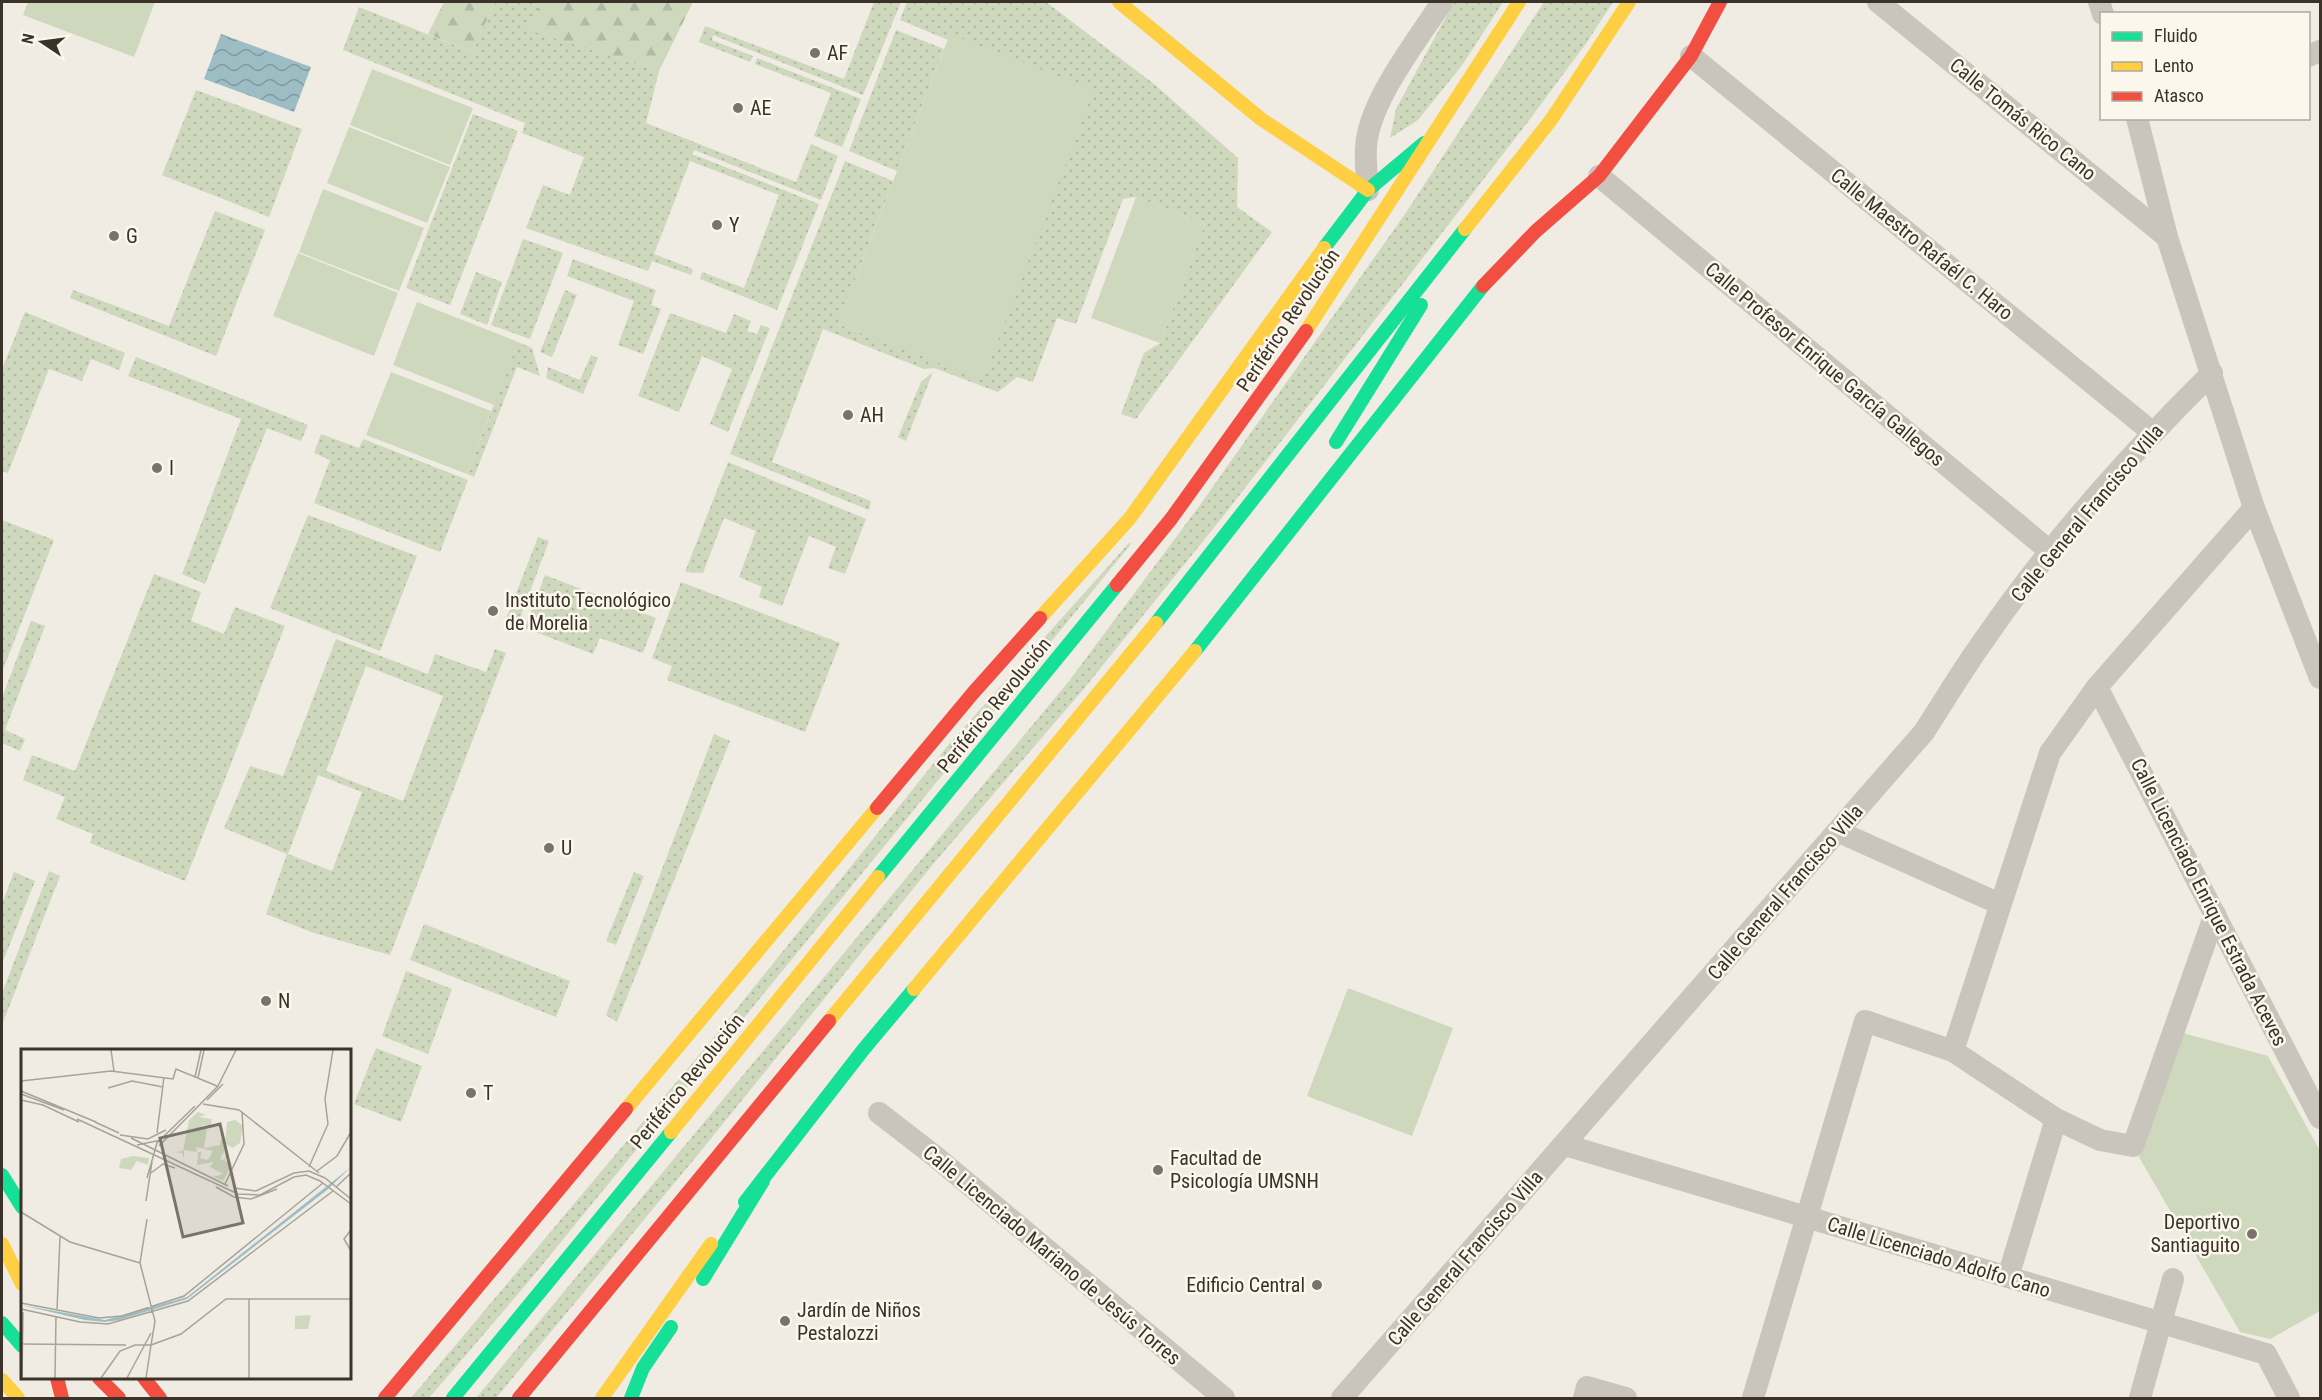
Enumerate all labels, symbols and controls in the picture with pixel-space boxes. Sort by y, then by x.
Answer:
north arrow [12,12,72,72]
legend [2100,12,2310,120]
text: Fluido [2154,25,2198,46]
text: N [18,32,38,46]
place label: AF [827,41,848,65]
marker: AF [808,46,822,60]
street label: Calle Tomás Rico Cano [1945,53,2101,185]
text: Lento [2154,55,2194,76]
text: Atasco [2154,85,2204,106]
place label: AE [750,96,772,120]
marker: AE [731,101,745,115]
street label: Calle Maestro Rafaél C. Haro [1826,163,2018,325]
place label: Y [729,213,740,237]
marker: Y [710,218,724,232]
place label: G [126,224,138,248]
marker: G [107,229,121,243]
street label: Periférico Revolución [1231,244,1345,396]
street label: Calle Profesor Enrique García Gallegos [1701,257,1949,471]
place label: AH [860,403,884,427]
marker: AH [841,408,855,422]
street label: Calle General Francisco Villa [2006,419,2168,607]
place label: I [169,456,174,480]
marker: I [150,461,164,475]
place label: Instituto Tecnológico de Morelia [505,588,671,635]
marker: Instituto Tecnológico de Morelia [486,604,500,618]
street label: Periférico Revolución [932,632,1056,778]
street label: Calle Licenciado Enrique Estrada Aceves [2126,754,2292,1050]
street label: Calle General Francisco Villa [1702,799,1868,985]
place label: U [561,836,572,860]
marker: U [542,841,556,855]
place label: N [278,989,290,1013]
marker: N [259,994,273,1008]
street label: Periférico Revolución [625,1008,749,1154]
inset map [21,1049,351,1379]
place label: T [483,1081,493,1105]
marker: T [464,1086,478,1100]
street label: Calle Licenciado Mariano de Jesús Torres [918,1140,1186,1370]
place label: Facultad de Psicología UMSNH [1170,1146,1319,1193]
marker: Facultad de Psicología UMSNH [1151,1163,1165,1177]
street label: Calle General Francisco Villa [1382,1165,1548,1351]
place label: Deportivo Santiaguito [2150,1210,2240,1257]
street label: Calle Licenciado Adolfo Cano [1825,1212,2053,1302]
marker: Deportivo Santiaguito [2245,1227,2259,1241]
place label: Edificio Central [1186,1273,1305,1297]
marker: Edificio Central [1310,1278,1324,1292]
place label: Jardín de Niños Pestalozzi [797,1298,921,1345]
marker: Jardín de Niños Pestalozzi [778,1314,792,1328]

